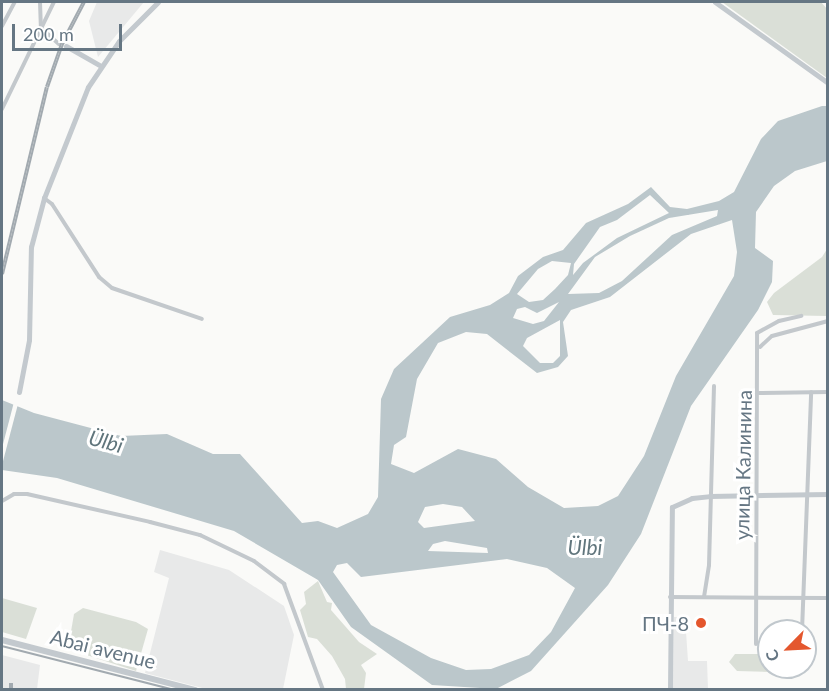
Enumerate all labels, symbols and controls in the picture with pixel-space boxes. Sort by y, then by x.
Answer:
scale bar [15,12,124,50]
text: 200 m [23,23,74,45]
street label: улица Калинина [730,390,756,540]
water label: Ülbi [86,424,126,458]
water label: Ülbi [568,534,602,560]
place label: ПЧ-8 [642,611,689,635]
marker: ПЧ-8 [694,616,708,630]
north arrow [757,619,817,679]
street label: Abai avenue [48,624,158,674]
text: С [761,647,783,664]

